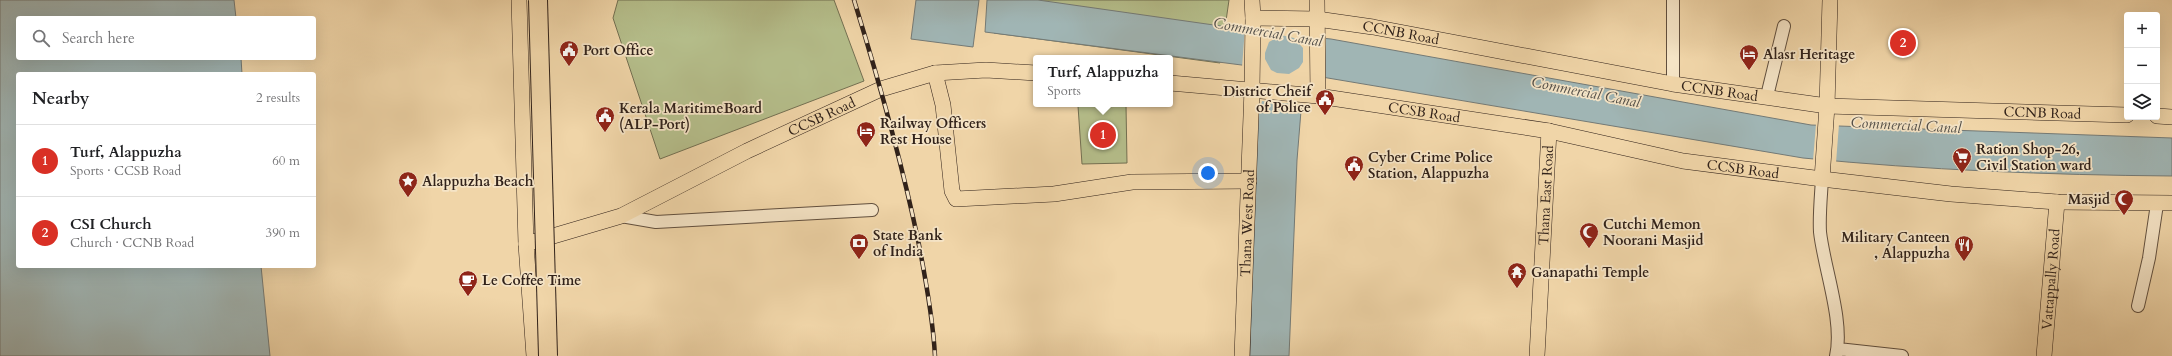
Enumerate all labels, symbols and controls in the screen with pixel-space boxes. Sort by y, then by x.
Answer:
map controls [2124,12,2160,120]
button: + [2124,12,2160,48]
water label: Commercial Canal [1212,13,1325,52]
search box [16,16,316,60]
street label: CCNB Road [1361,17,1441,49]
icon: search [30,27,52,49]
text: Search here [62,28,135,48]
pin: 2 [1890,28,1916,58]
public building icon: Port Office [558,39,580,67]
place label: Port Office [583,41,653,60]
hotel icon: Alasr Heritage [1738,43,1760,71]
place label: Alasr Heritage [1763,45,1855,64]
button: − [2124,48,2160,84]
popup [1033,55,1173,107]
text: Turf, Alappuzha [1047,62,1159,82]
water label: Commercial Canal [1530,72,1643,113]
street label: CCNB Road [1680,76,1760,106]
text: Sports [1047,82,1081,100]
place label: District Cheif of Police [1223,82,1313,117]
button: layers [2124,84,2160,120]
text: Nearby [32,87,89,110]
public building icon: District Cheif of Police [1314,88,1336,116]
text: 2 results [256,89,300,107]
street label: CCSB Road [785,93,859,141]
street label: CCSB Road [1387,98,1462,127]
place label: Kerala MaritimeBoard (ALP-Port) [619,99,762,134]
street label: CCNB Road [2003,102,2082,124]
public building icon: Kerala MaritimeBoard (ALP-Port) [594,105,616,133]
water label: Commercial Canal [1850,112,1963,138]
place label: Railway Officers Rest House [880,114,986,149]
hotel icon: Railway Officers Rest House [855,120,877,148]
pin: 1 [1090,120,1116,150]
place label: Ration Shop-26, Civil Station ward [1976,140,2092,175]
text: Turf, Alappuzha [70,142,182,162]
street label: Thana East Road [1534,144,1558,246]
supermarket icon: Ration Shop-26, Civil Station ward [1951,146,1973,174]
place label: Cyber Crime Police Station, Alappuzha [1368,148,1493,183]
text: 1 [42,152,48,170]
text: 60 m [272,152,300,170]
public building icon: Cyber Crime Police Station, Alappuzha [1343,154,1365,182]
street label: CCSB Road [1706,155,1781,183]
text: Sports · CCSB Road [70,162,181,180]
your location [1198,163,1218,183]
street label: Thana West Road [1236,169,1259,277]
place icon: Alappuzha Beach [397,170,419,198]
place label: Alappuzha Beach [422,172,534,191]
mosque icon: Masjid [2113,188,2135,216]
place label: Masjid [2068,190,2110,209]
text: CSI Church [70,214,152,234]
place label: Cutchi Memon Noorani Masjid [1603,215,1704,250]
mosque icon: Cutchi Memon Noorani Masjid [1578,221,1600,249]
text: 2 [42,224,48,242]
text: 390 m [266,224,300,242]
place label: State Bank of India [873,226,943,261]
street label: Vattappally Road [2037,227,2065,331]
place label: Military Canteen , Alappuzha [1841,228,1950,263]
bank icon: State Bank of India [848,232,870,260]
text: Church · CCNB Road [70,234,194,252]
restaurant icon: Military Canteen , Alappuzha [1953,234,1975,262]
temple icon: Ganapathi Temple [1506,261,1528,289]
place label: Ganapathi Temple [1531,263,1649,282]
cafe icon: Le Coffee Time [457,269,479,297]
place label: Le Coffee Time [482,271,581,290]

